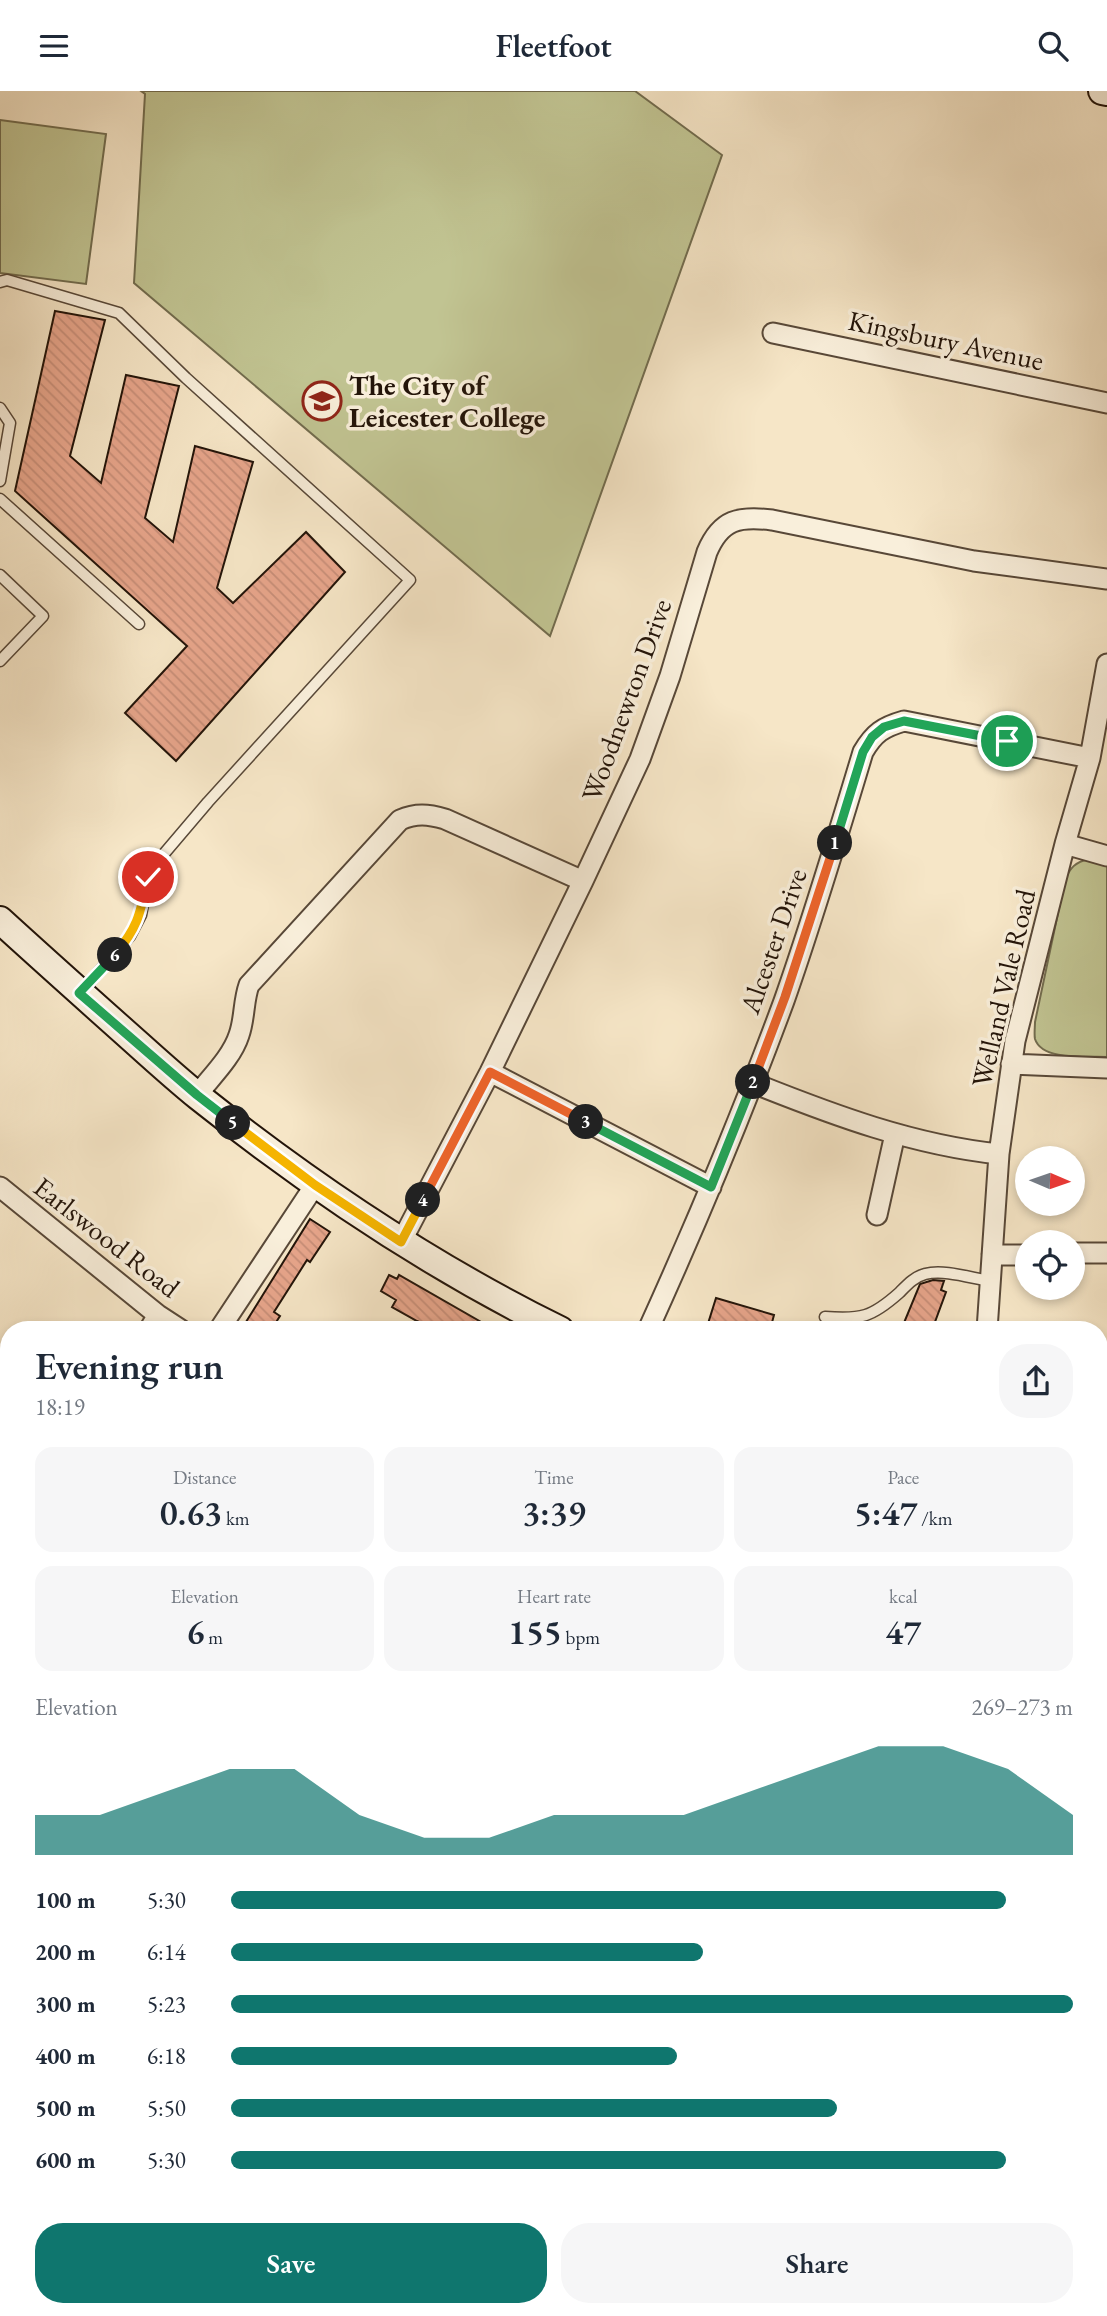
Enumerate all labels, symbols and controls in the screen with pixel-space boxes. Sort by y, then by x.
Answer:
text: Fleetfoot [495,25,612,67]
icon: menu [35,27,73,65]
icon: search [1034,27,1072,65]
street label: Kingsbury Avenue [845,302,1047,378]
place label: The City of Leicester College [349,367,546,435]
school or university icon: The City of Leicester College [301,380,343,422]
street label: Woodnewton Drive [573,594,679,806]
pin [977,711,1037,771]
icon: arrive [988,722,1026,760]
pin: 1 [818,825,852,861]
text: 1 [829,830,840,855]
pin [118,847,178,907]
icon: check [129,858,167,896]
street label: Alcester Drive [731,864,815,1019]
street label: Welland Vale Road [963,885,1043,1090]
pin: 6 [97,937,132,973]
text: 6 [109,942,120,967]
pin: 2 [736,1065,770,1100]
text: 2 [747,1069,758,1094]
pin: 5 [216,1105,250,1141]
pin: 3 [568,1105,604,1139]
text: 3 [580,1109,591,1134]
text: 5 [227,1110,238,1135]
north arrow [1015,1146,1085,1216]
map controls [1015,1146,1085,1300]
street label: Earlswood Road [27,1169,188,1306]
pin: 4 [406,1183,440,1217]
text: 4 [417,1187,428,1212]
button: locate [1015,1230,1085,1300]
text: Evening run [35,1341,224,1390]
button: share [999,1344,1073,1418]
text: 18:19 [35,1392,85,1422]
text: Distance [173,1465,236,1490]
text: Time [534,1465,574,1490]
text: Pace [887,1465,919,1490]
text: 0.63 [160,1490,222,1535]
text: 3:39 [522,1490,586,1535]
text: 5:47 [854,1490,917,1535]
text: km [222,1506,250,1531]
text: /km [917,1506,953,1531]
text: Elevation [170,1584,239,1609]
text: Heart rate [517,1584,591,1609]
text: kcal [889,1584,918,1609]
text: 6 [186,1609,204,1654]
text: 155 [508,1609,562,1654]
text: 47 [885,1609,921,1654]
text: m [204,1625,223,1650]
text: bpm [562,1625,600,1650]
text: Elevation [35,1692,118,1722]
text: 269–273 m [972,1692,1073,1722]
text: 100 m [35,1885,96,1915]
text: 5:30 [147,1885,186,1915]
text: 200 m [35,1937,96,1967]
text: 6:14 [147,1937,186,1967]
text: 300 m [35,1989,96,2019]
text: 5:23 [147,1989,186,2019]
text: 400 m [35,2041,96,2071]
text: 6:18 [147,2041,186,2071]
text: 500 m [35,2093,96,2123]
text: 5:50 [147,2093,186,2123]
text: 600 m [35,2145,96,2175]
text: 5:30 [147,2145,186,2175]
button: Save [35,2223,547,2303]
button: Share [561,2223,1073,2303]

